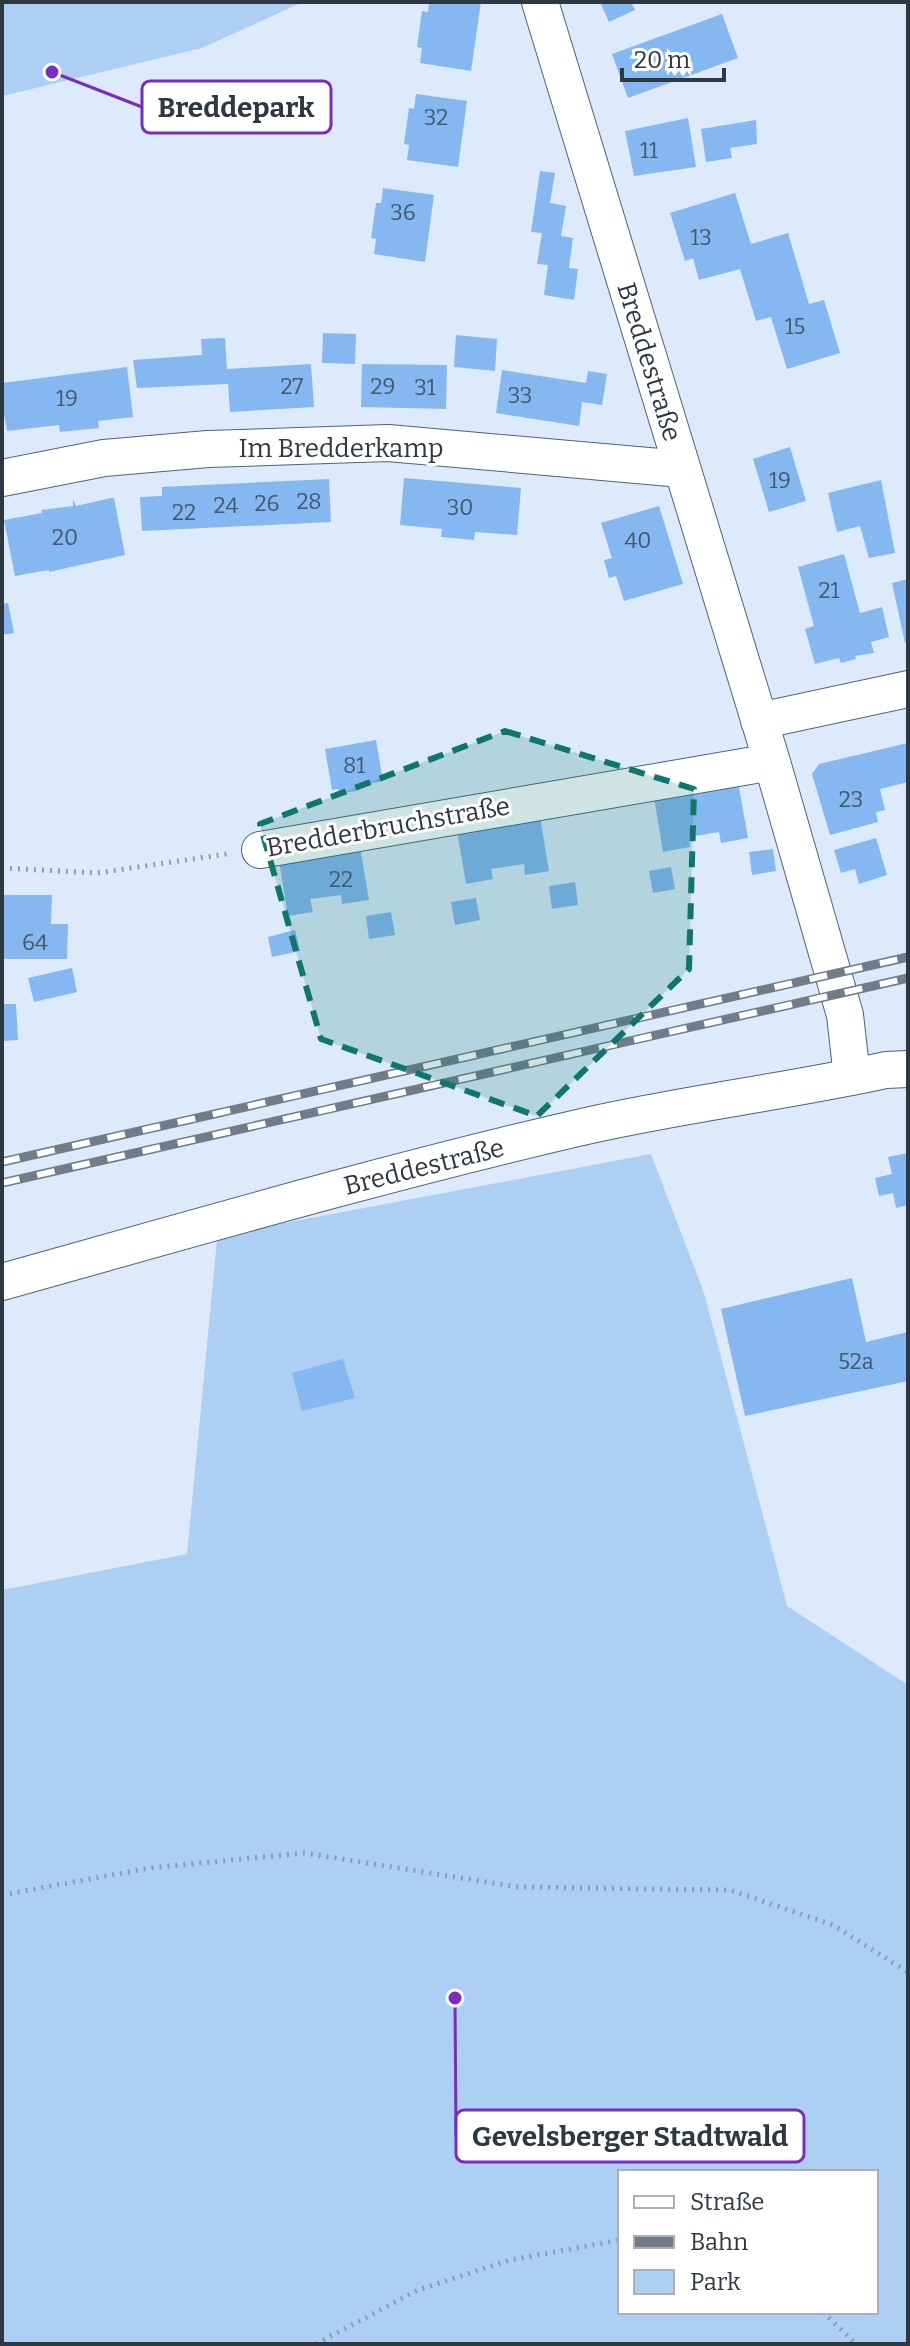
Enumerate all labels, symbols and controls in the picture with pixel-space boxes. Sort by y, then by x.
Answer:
scale bar [622,32,724,82]
text: 20 m [634,46,690,74]
callout: Breddepark [142,81,331,133]
text: Breddepark [157,91,315,124]
house number: 32 [424,104,448,131]
house number: 11 [640,137,658,164]
house number: 36 [390,199,416,226]
house number: 13 [690,224,712,251]
street label: Breddestraße [610,279,688,445]
house number: 15 [785,313,805,340]
house number: 27 [281,373,303,400]
house number: 29 [371,373,395,400]
house number: 31 [414,374,436,401]
house number: 33 [508,382,532,409]
house number: 19 [56,385,78,412]
street label: Im Bredderkamp [238,433,444,464]
house number: 19 [769,467,791,494]
house number: 28 [296,488,322,515]
house number: 26 [255,490,279,517]
house number: 24 [214,492,239,519]
house number: 30 [447,494,473,521]
house number: 22 [172,499,196,526]
house number: 20 [52,524,78,551]
house number: 40 [625,527,651,554]
house number: 21 [819,577,840,604]
house number: 81 [343,752,365,779]
house number: 23 [839,786,863,813]
street label: Bredderbruchstraße [264,790,512,864]
house number: 22 [329,866,353,893]
house number: 64 [22,929,48,956]
street label: Breddestraße [341,1132,507,1202]
house number: 52a [838,1348,874,1375]
callout: Gevelsberger Stadtwald [456,2110,804,2162]
text: Gevelsberger Stadtwald [472,2120,788,2153]
legend [618,2170,878,2314]
text: Straße [690,2188,764,2216]
text: Bahn [690,2228,748,2256]
text: Park [690,2268,741,2296]

